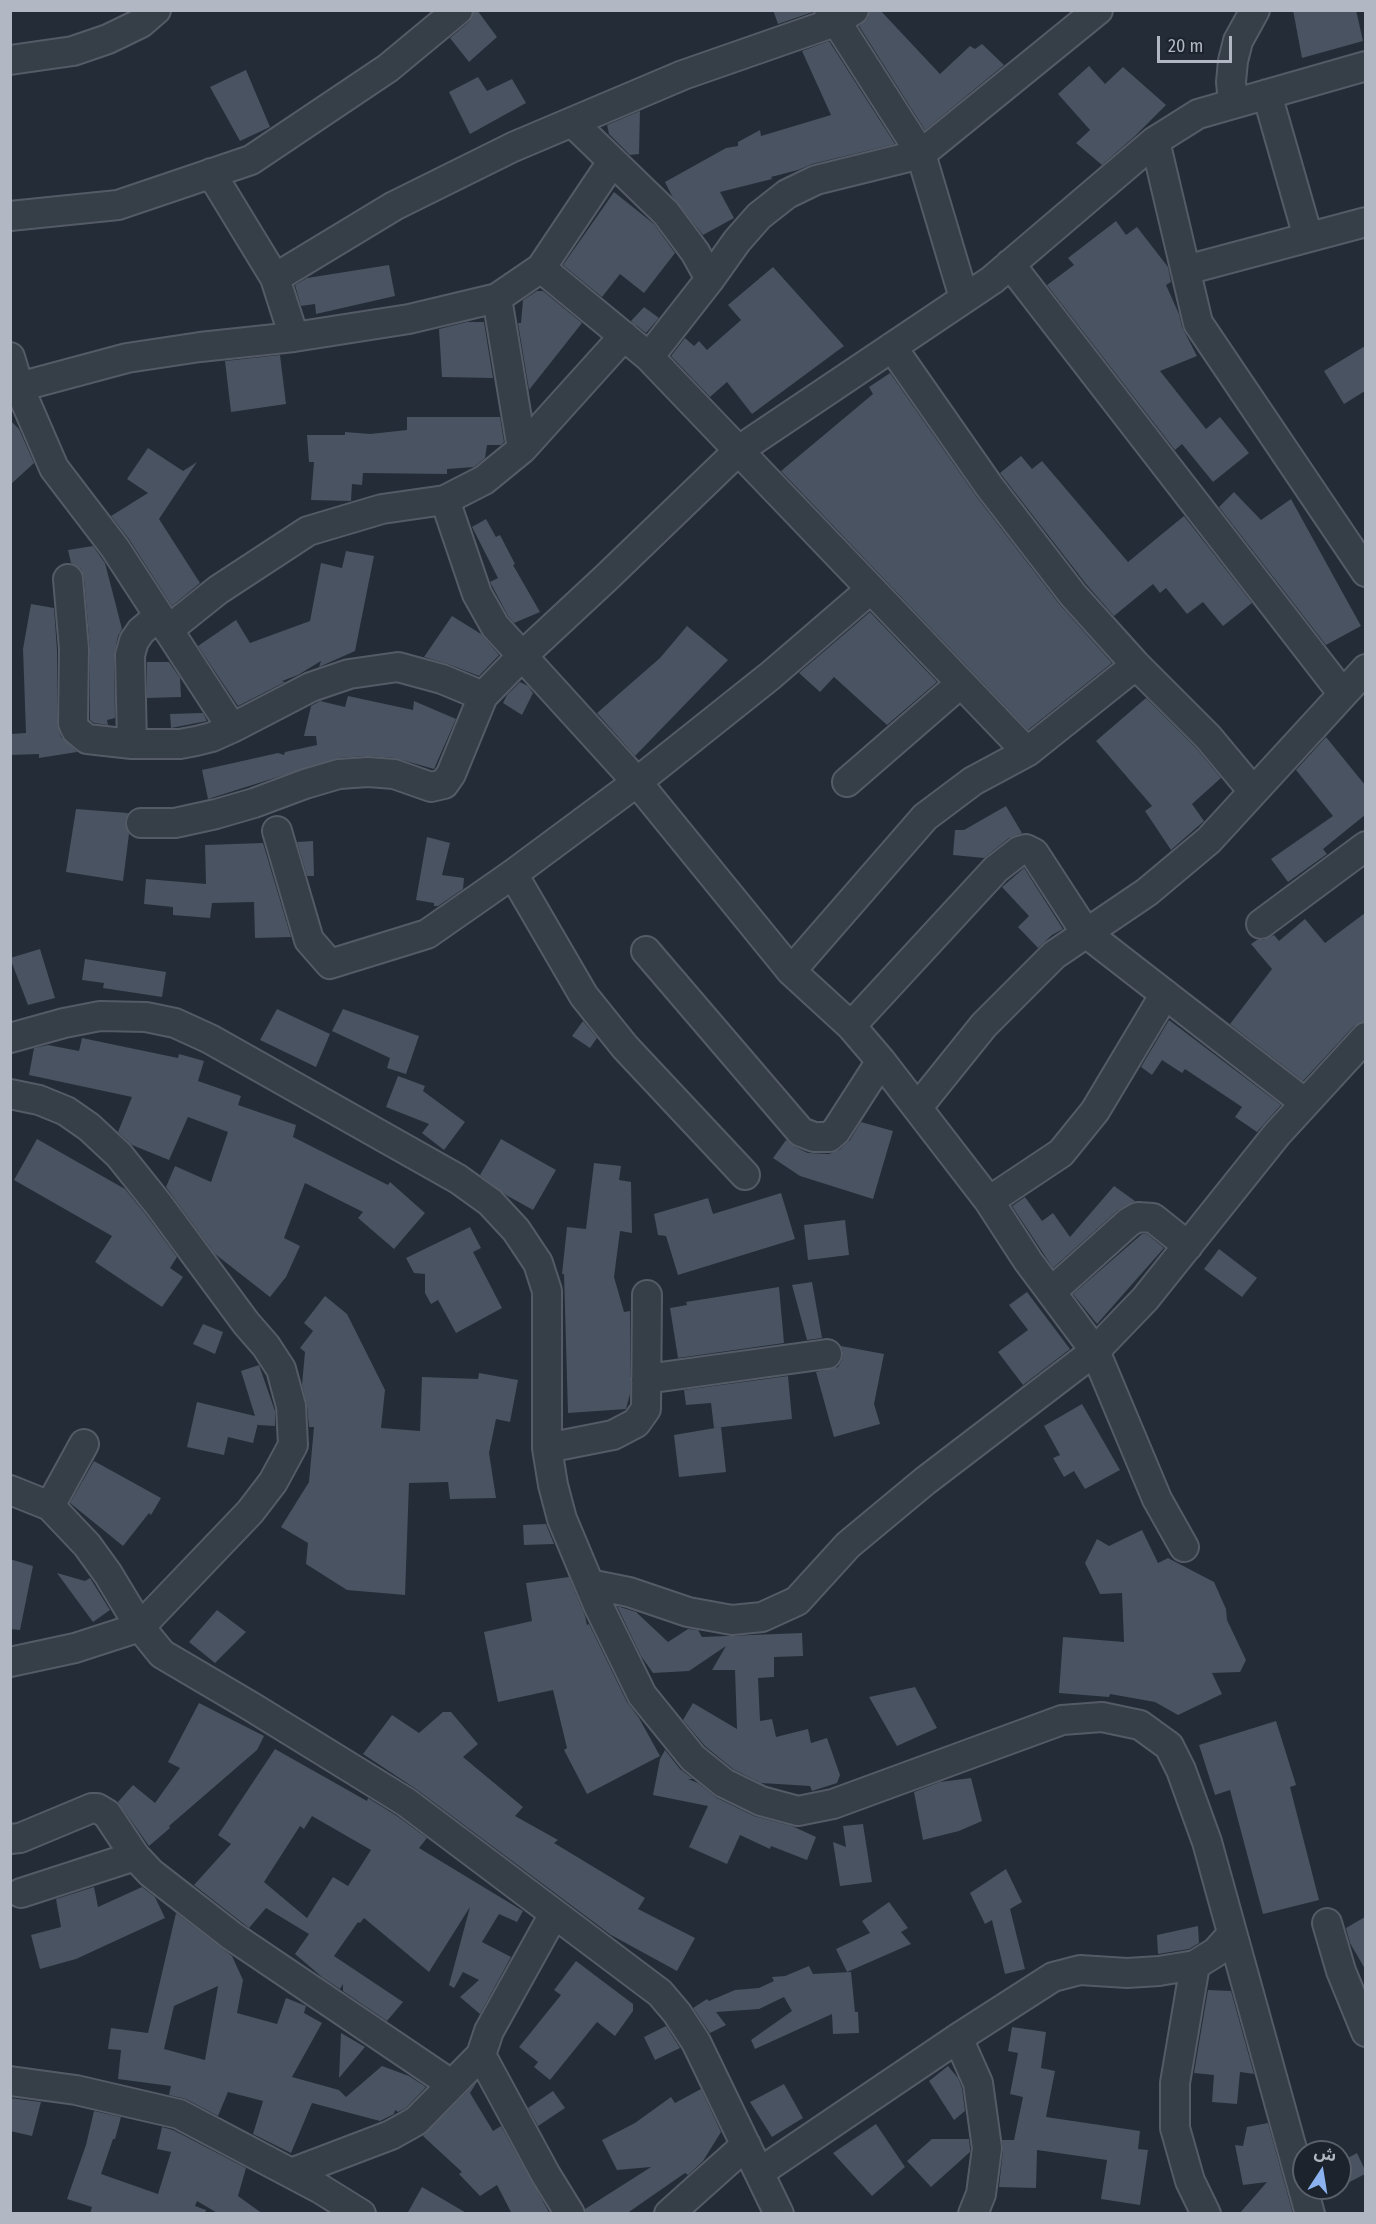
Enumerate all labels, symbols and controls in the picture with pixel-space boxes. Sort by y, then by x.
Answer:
scale bar [1160,24,1235,62]
text: 20 m [1168,35,1203,57]
north arrow [1292,2140,1352,2200]
text: ش [1313,2142,1338,2165]

